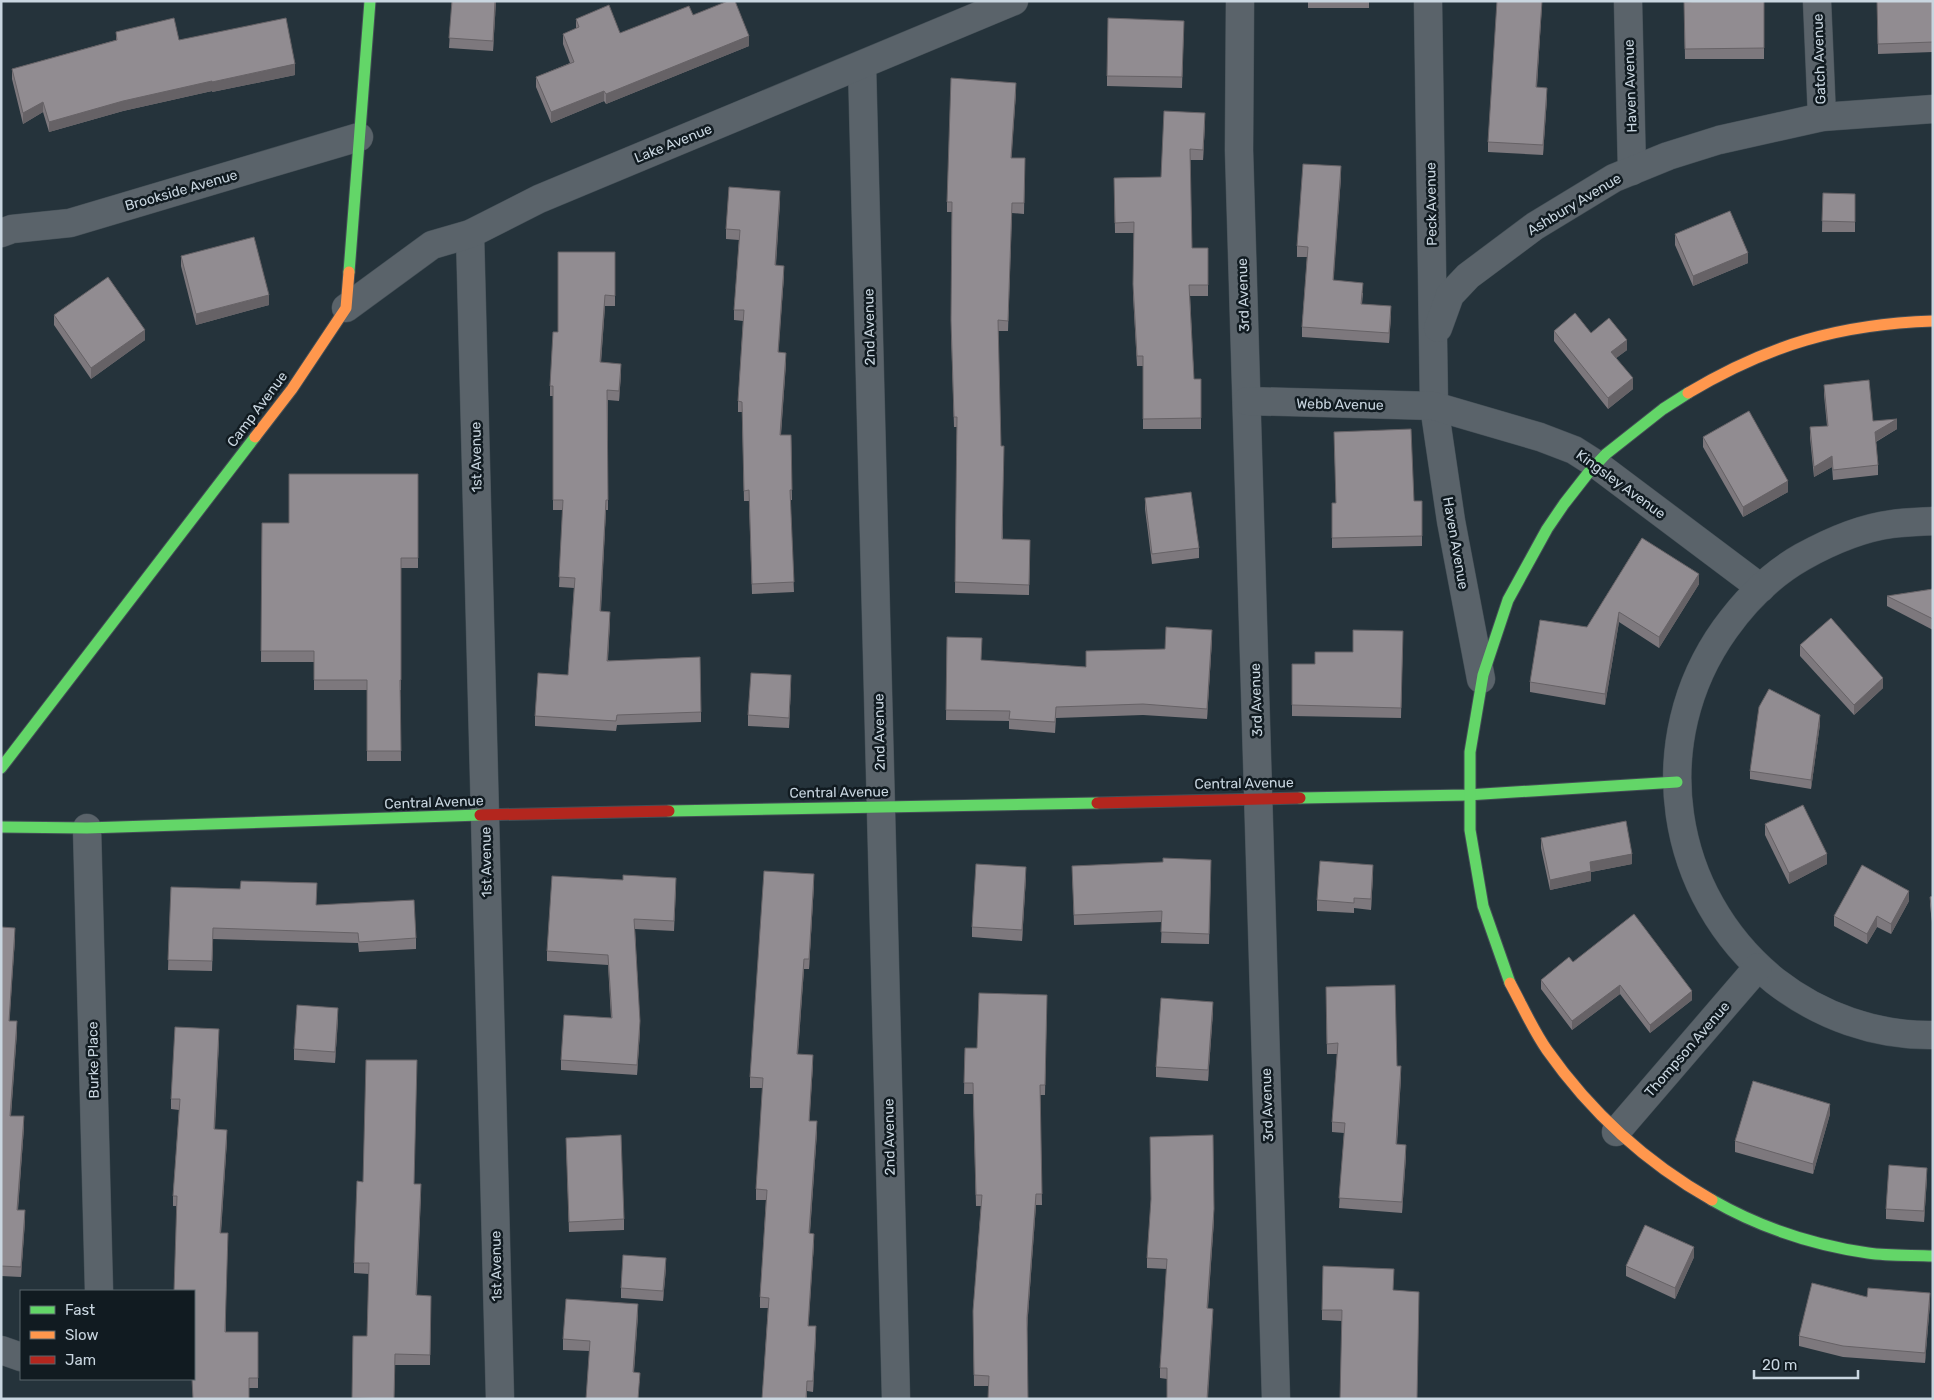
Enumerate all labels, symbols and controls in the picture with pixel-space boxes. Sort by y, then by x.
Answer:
street label: Gatch Avenue [1809,13,1830,105]
street label: Haven Avenue [1620,39,1641,133]
street label: Lake Avenue [632,120,715,167]
street label: Peck Avenue [1422,162,1441,246]
street label: Brookside Avenue [123,166,240,215]
street label: Ashbury Avenue [1524,170,1624,239]
street label: 3rd Avenue [1234,258,1253,332]
street label: 2nd Avenue [860,288,879,366]
street label: Camp Avenue [224,368,291,450]
street label: Webb Avenue [1296,395,1384,414]
street label: 1st Avenue [467,421,486,492]
street label: Kingsley Avenue [1573,446,1669,523]
street label: Haven Avenue [1439,496,1472,591]
street label: 3rd Avenue [1247,663,1266,737]
street label: 2nd Avenue [870,693,889,771]
street label: Central Avenue [1194,774,1294,793]
street label: Central Avenue [789,783,889,802]
street label: Central Avenue [384,792,484,813]
street label: 1st Avenue [477,826,496,897]
street label: Thompson Avenue [1641,998,1734,1101]
street label: Burke Place [84,1021,103,1099]
street label: 3rd Avenue [1258,1068,1277,1142]
street label: 2nd Avenue [880,1098,899,1176]
street label: 1st Avenue [487,1230,506,1301]
legend [20,1290,195,1380]
text: Fast [65,1301,95,1319]
text: Slow [65,1326,98,1344]
scale bar [1754,1348,1858,1380]
text: Jam [65,1351,96,1369]
text: 20 m [1762,1356,1797,1374]

